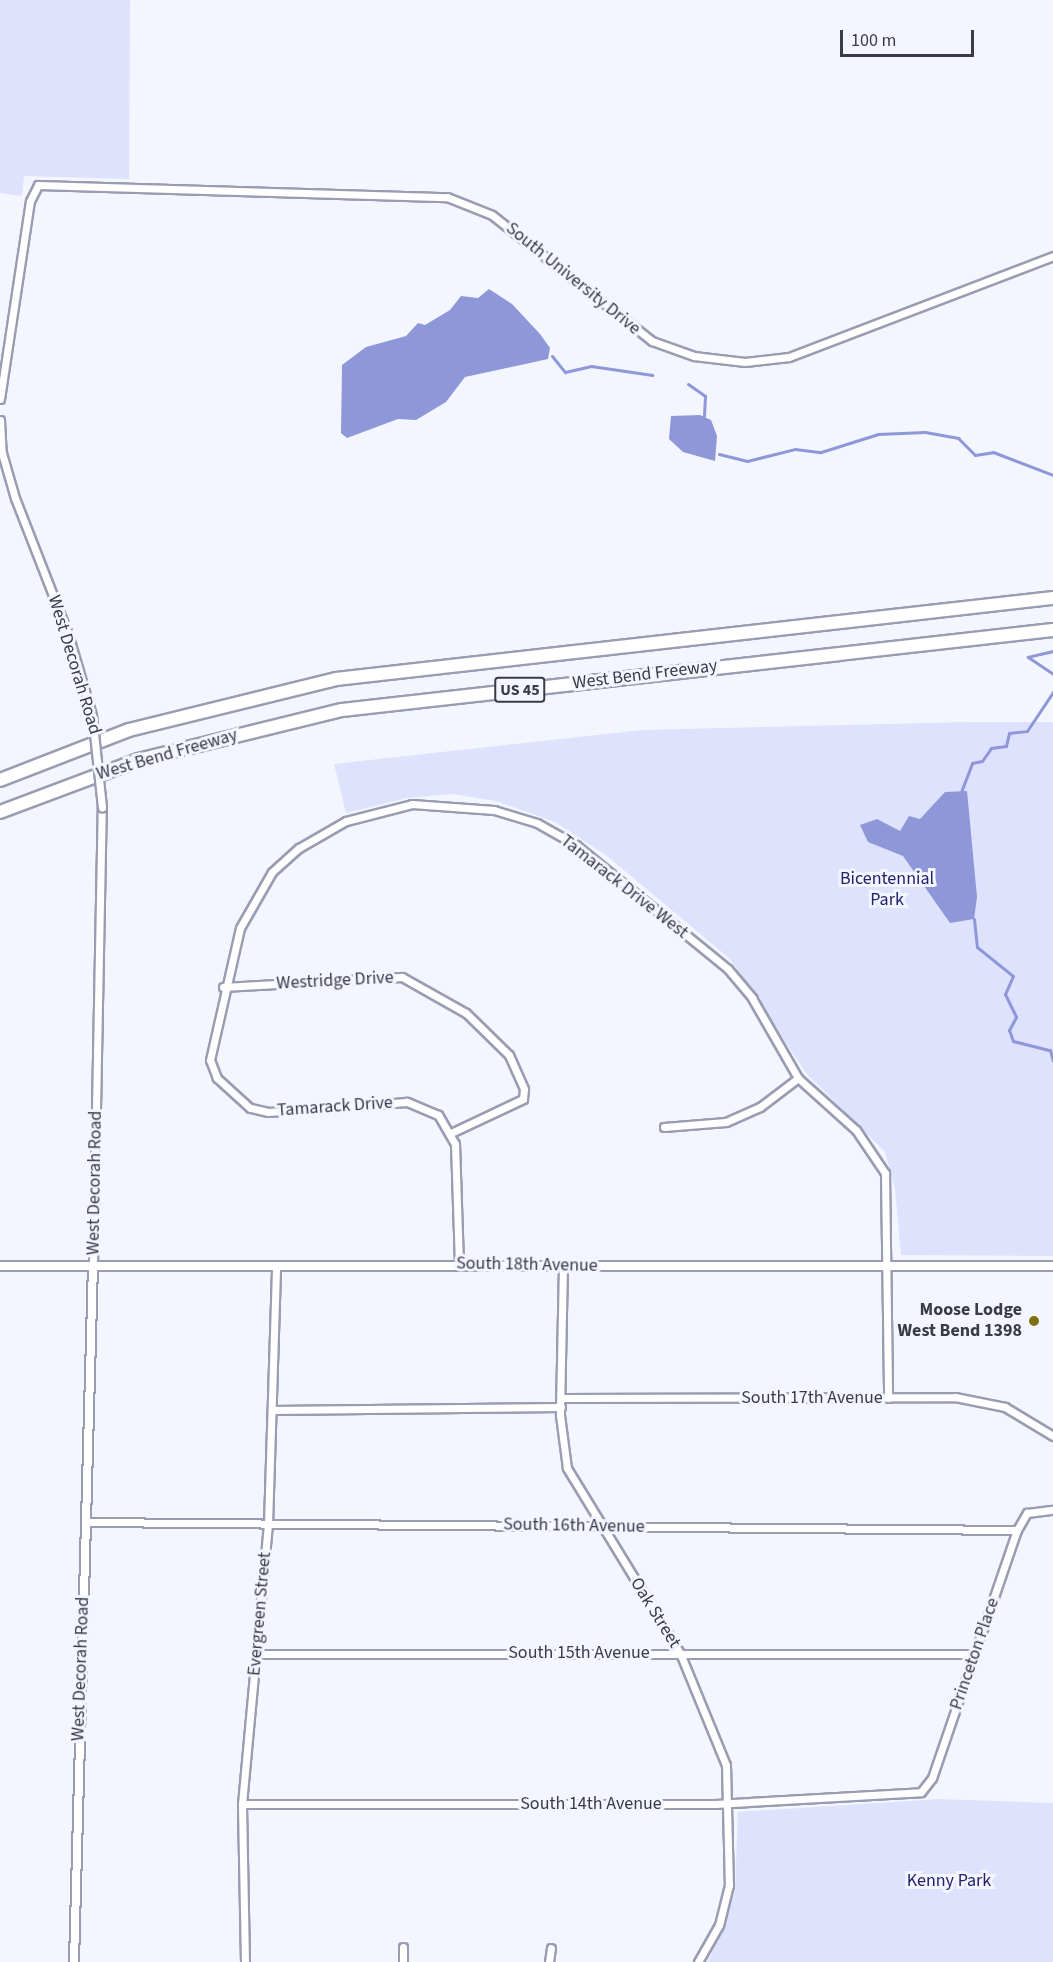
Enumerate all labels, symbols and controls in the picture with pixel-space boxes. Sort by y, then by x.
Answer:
scale bar [843,18,976,56]
text: 100 m [851,28,896,53]
street label: South University Drive [501,218,645,340]
street label: West Decorah Road [43,593,105,737]
street label: West Bend Freeway [571,655,719,695]
road number: US 45 [493,677,547,703]
street label: West Bend Freeway [94,725,240,785]
street label: Tamarack Drive West [556,830,692,944]
park label: Bicentennial Park [840,869,934,912]
street label: Westridge Drive [276,967,394,995]
street label: Tamarack Drive [276,1092,394,1122]
street label: West Decorah Road [83,1111,107,1255]
street label: South 18th Avenue [456,1253,598,1277]
place label: Moose Lodge West Bend 1398 [897,1300,1022,1342]
marker: Moose Lodge West Bend 1398 [1027,1314,1041,1328]
street label: South 17th Avenue [741,1387,883,1409]
street label: South 16th Avenue [503,1514,645,1538]
street label: Evergreen Street [244,1551,276,1677]
street label: Oak Street [625,1574,685,1652]
street label: Princeton Place [946,1595,1004,1713]
street label: West Decorah Road [68,1596,94,1742]
street label: South 15th Avenue [508,1642,650,1664]
street label: South 14th Avenue [520,1793,662,1815]
park label: Kenny Park [907,1870,991,1892]

